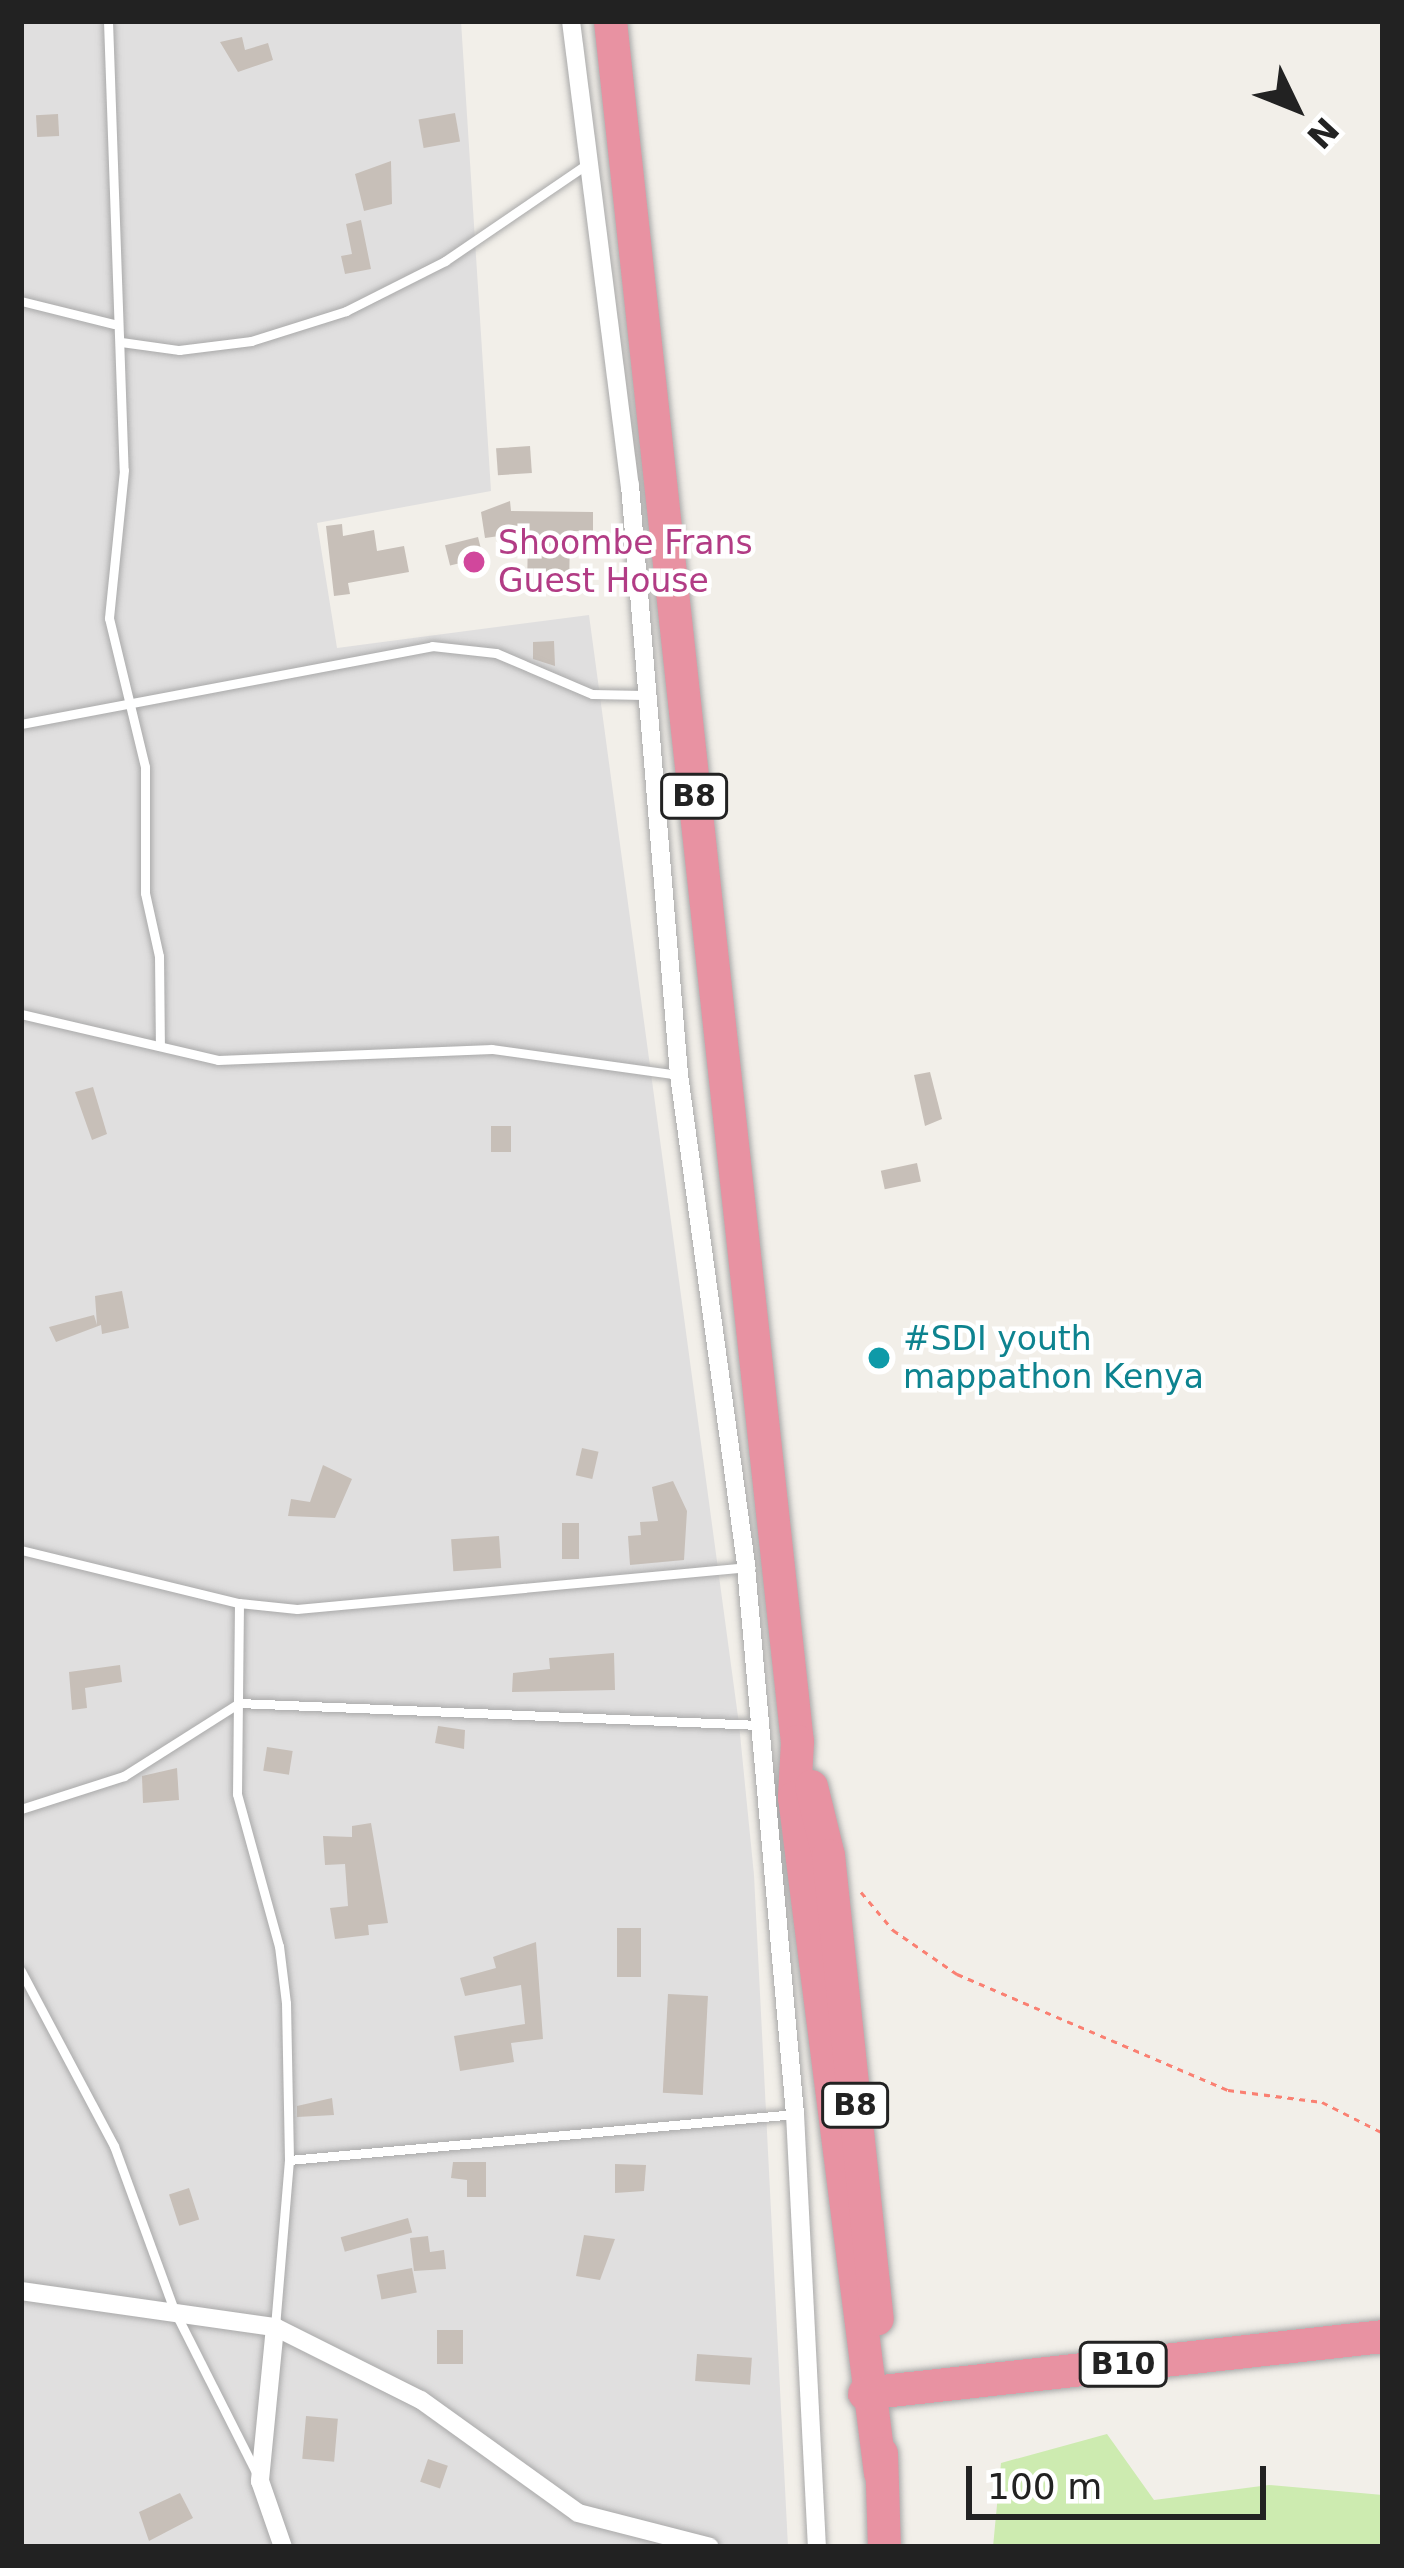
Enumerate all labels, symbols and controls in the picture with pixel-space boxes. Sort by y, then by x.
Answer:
north arrow [1236,48,1356,168]
text: N [1299,109,1346,156]
place label: Shoombe Frans Guest House [498,523,753,601]
marker: Shoombe Frans Guest House [461,549,487,575]
road number: B8 [658,772,730,820]
place label: #SDI youth mappathon Kenya [903,1319,1204,1397]
marker: #SDI youth mappathon Kenya [866,1345,892,1371]
road number: B8 [819,2081,891,2129]
road number: B10 [1078,2340,1168,2388]
scale bar [972,2442,1272,2516]
text: 100 m [987,2466,1102,2507]

